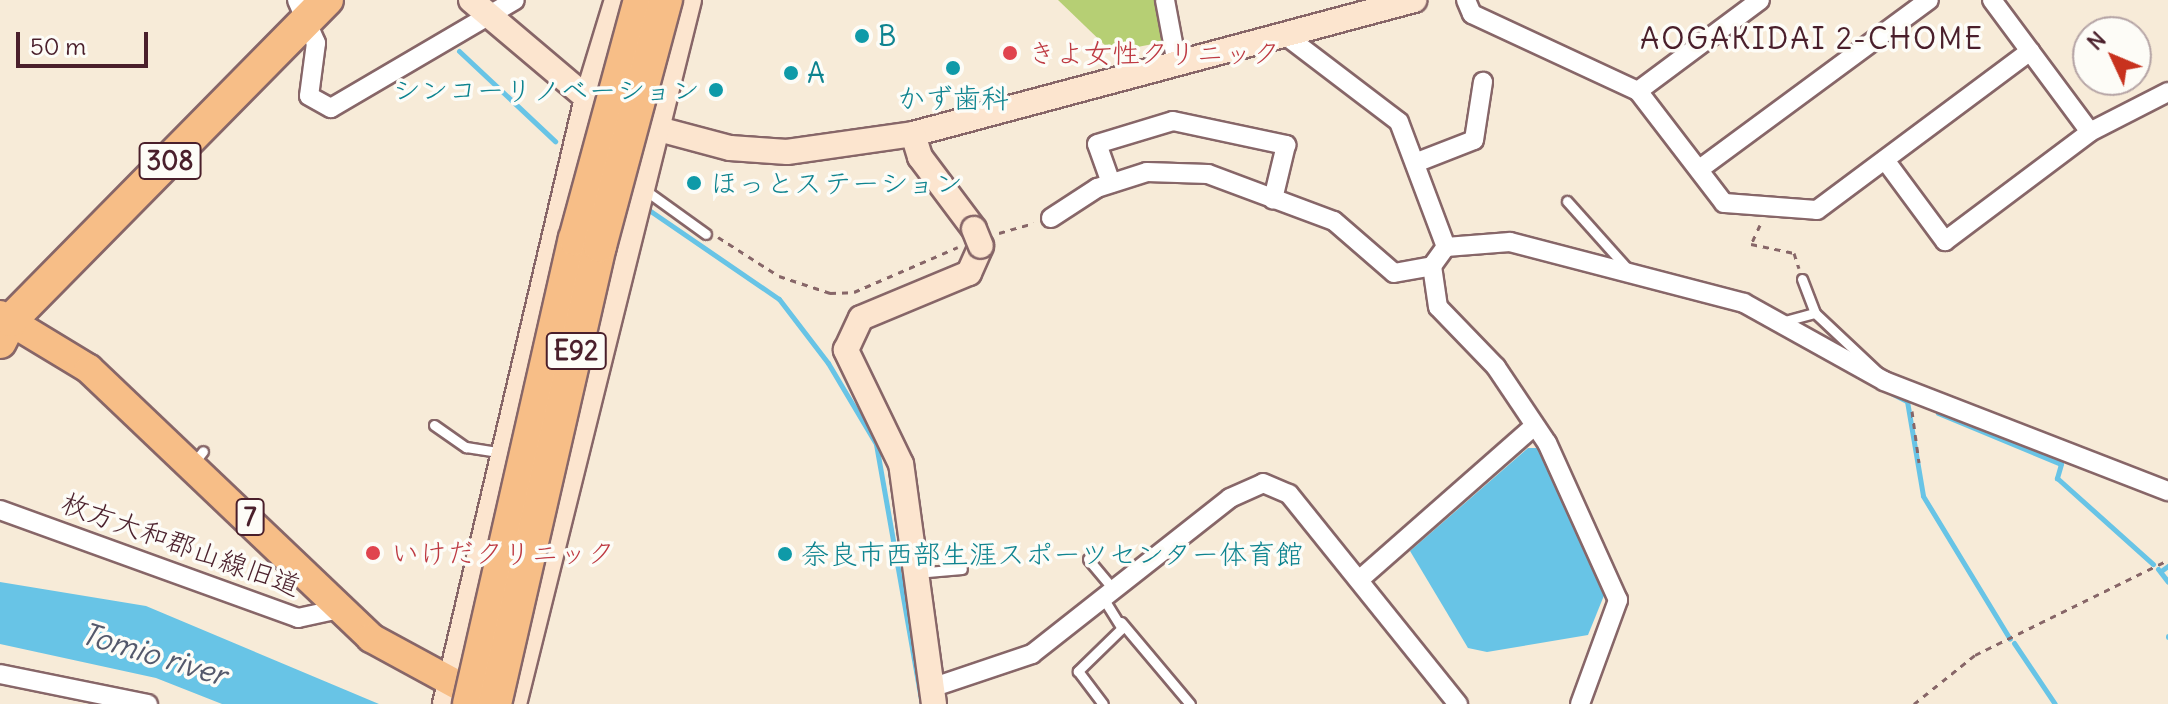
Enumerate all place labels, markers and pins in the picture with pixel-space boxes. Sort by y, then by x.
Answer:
place label: B [878,19,896,53]
marker: B [853,27,871,45]
place label: きよ女性クリニック [1028,36,1280,70]
marker: きよ女性クリニック [999,42,1021,64]
place label: A [807,56,825,90]
marker: かず歯科 [944,59,962,77]
marker: A [782,64,800,82]
place label: シンコーリノベーション [392,73,700,107]
marker: シンコーリノベーション [707,81,725,99]
place label: かず歯科 [897,81,1009,115]
place label: ほっとステーション [710,166,962,200]
marker: ほっとステーション [685,174,703,192]
place label: いけだクリニック [391,536,615,570]
place label: 奈良市西部生涯スポーツセンター体育館 [801,537,1305,571]
marker: いけだクリニック [362,542,384,564]
marker: 奈良市西部生涯スポーツセンター体育館 [776,545,794,563]

